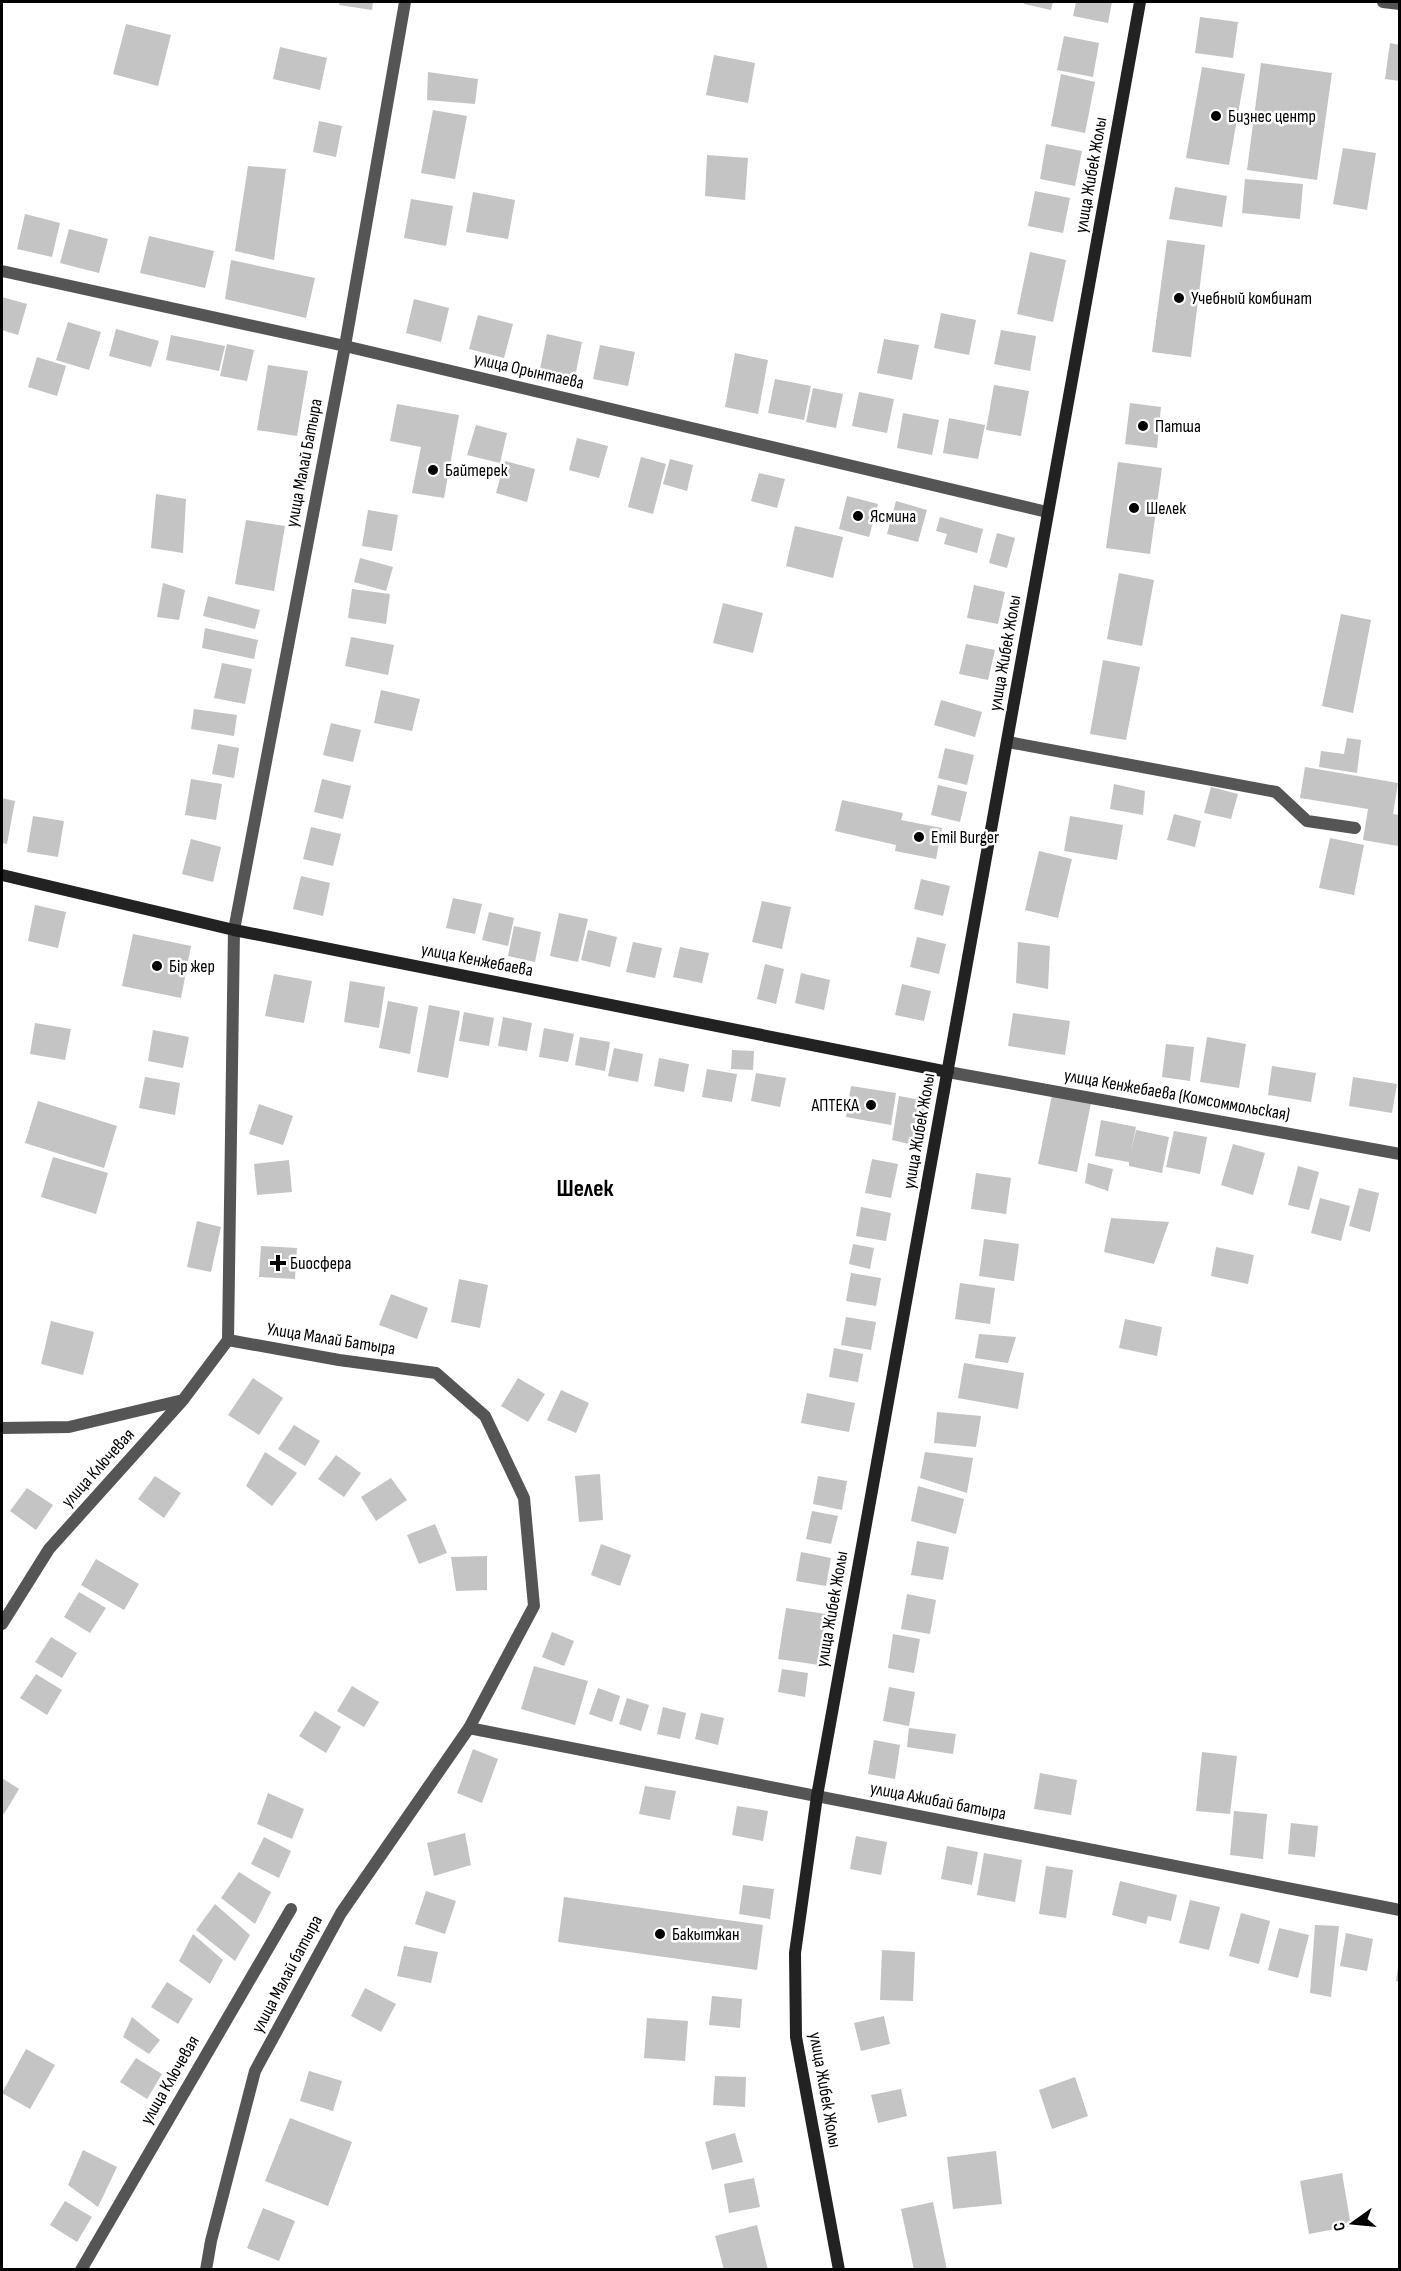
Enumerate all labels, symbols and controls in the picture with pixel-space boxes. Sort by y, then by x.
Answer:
place label: Бизнес центр [1228,106,1316,127]
marker: Бизнес центр [1209,109,1223,123]
street label: улица Жибек Жолы [1070,115,1112,235]
place label: Учебный комбинат [1191,288,1312,309]
marker: Учебный комбинат [1172,291,1186,305]
street label: улица Орынтаева [472,348,586,394]
street label: улица Малай Батыра [281,397,327,529]
place label: Патша [1155,416,1201,437]
marker: Патша [1136,419,1150,433]
place label: Байтерек [445,460,508,481]
marker: Байтерек [426,463,440,477]
place label: Шелек [1146,498,1186,519]
marker: Шелек [1127,501,1141,515]
place label: Ясмина [870,506,916,527]
marker: Ясмина [851,509,865,523]
street label: улица Жибек Жолы [984,593,1026,713]
place label: Emil Burger [931,827,999,848]
marker: Emil Burger [912,830,926,844]
street label: улица Кенжебаева [419,939,535,981]
place label: Бір жер [169,956,215,977]
marker: Бір жер [150,959,164,973]
street label: улица Кенжебаева (Комсоммольская) [1062,1065,1292,1125]
street label: улица Жибек Жолы [898,1071,940,1191]
place label: АПТЕКА [810,1095,859,1116]
marker: АПТЕКА [864,1098,878,1112]
district label: Шелек [556,1174,614,1203]
place label: Биосфера [290,1253,351,1274]
marker: Биосфера [271,1256,285,1270]
street label: Улица Малай Батыра [265,1318,397,1360]
street label: улица Ключевая [57,1424,139,1512]
street label: улица Жибек Жолы [811,1549,853,1669]
street label: улица Ажибай батыра [868,1778,1008,1825]
street label: улица Малай батыра [247,1912,327,2036]
place label: Бакытжан [672,1924,739,1945]
marker: Бакытжан [653,1927,667,1941]
street label: улица Жибек Жолы [804,2030,846,2150]
street label: улица Ключевая [136,2032,204,2128]
north arrow [1323,2193,1383,2253]
text: С [1330,2220,1350,2233]

